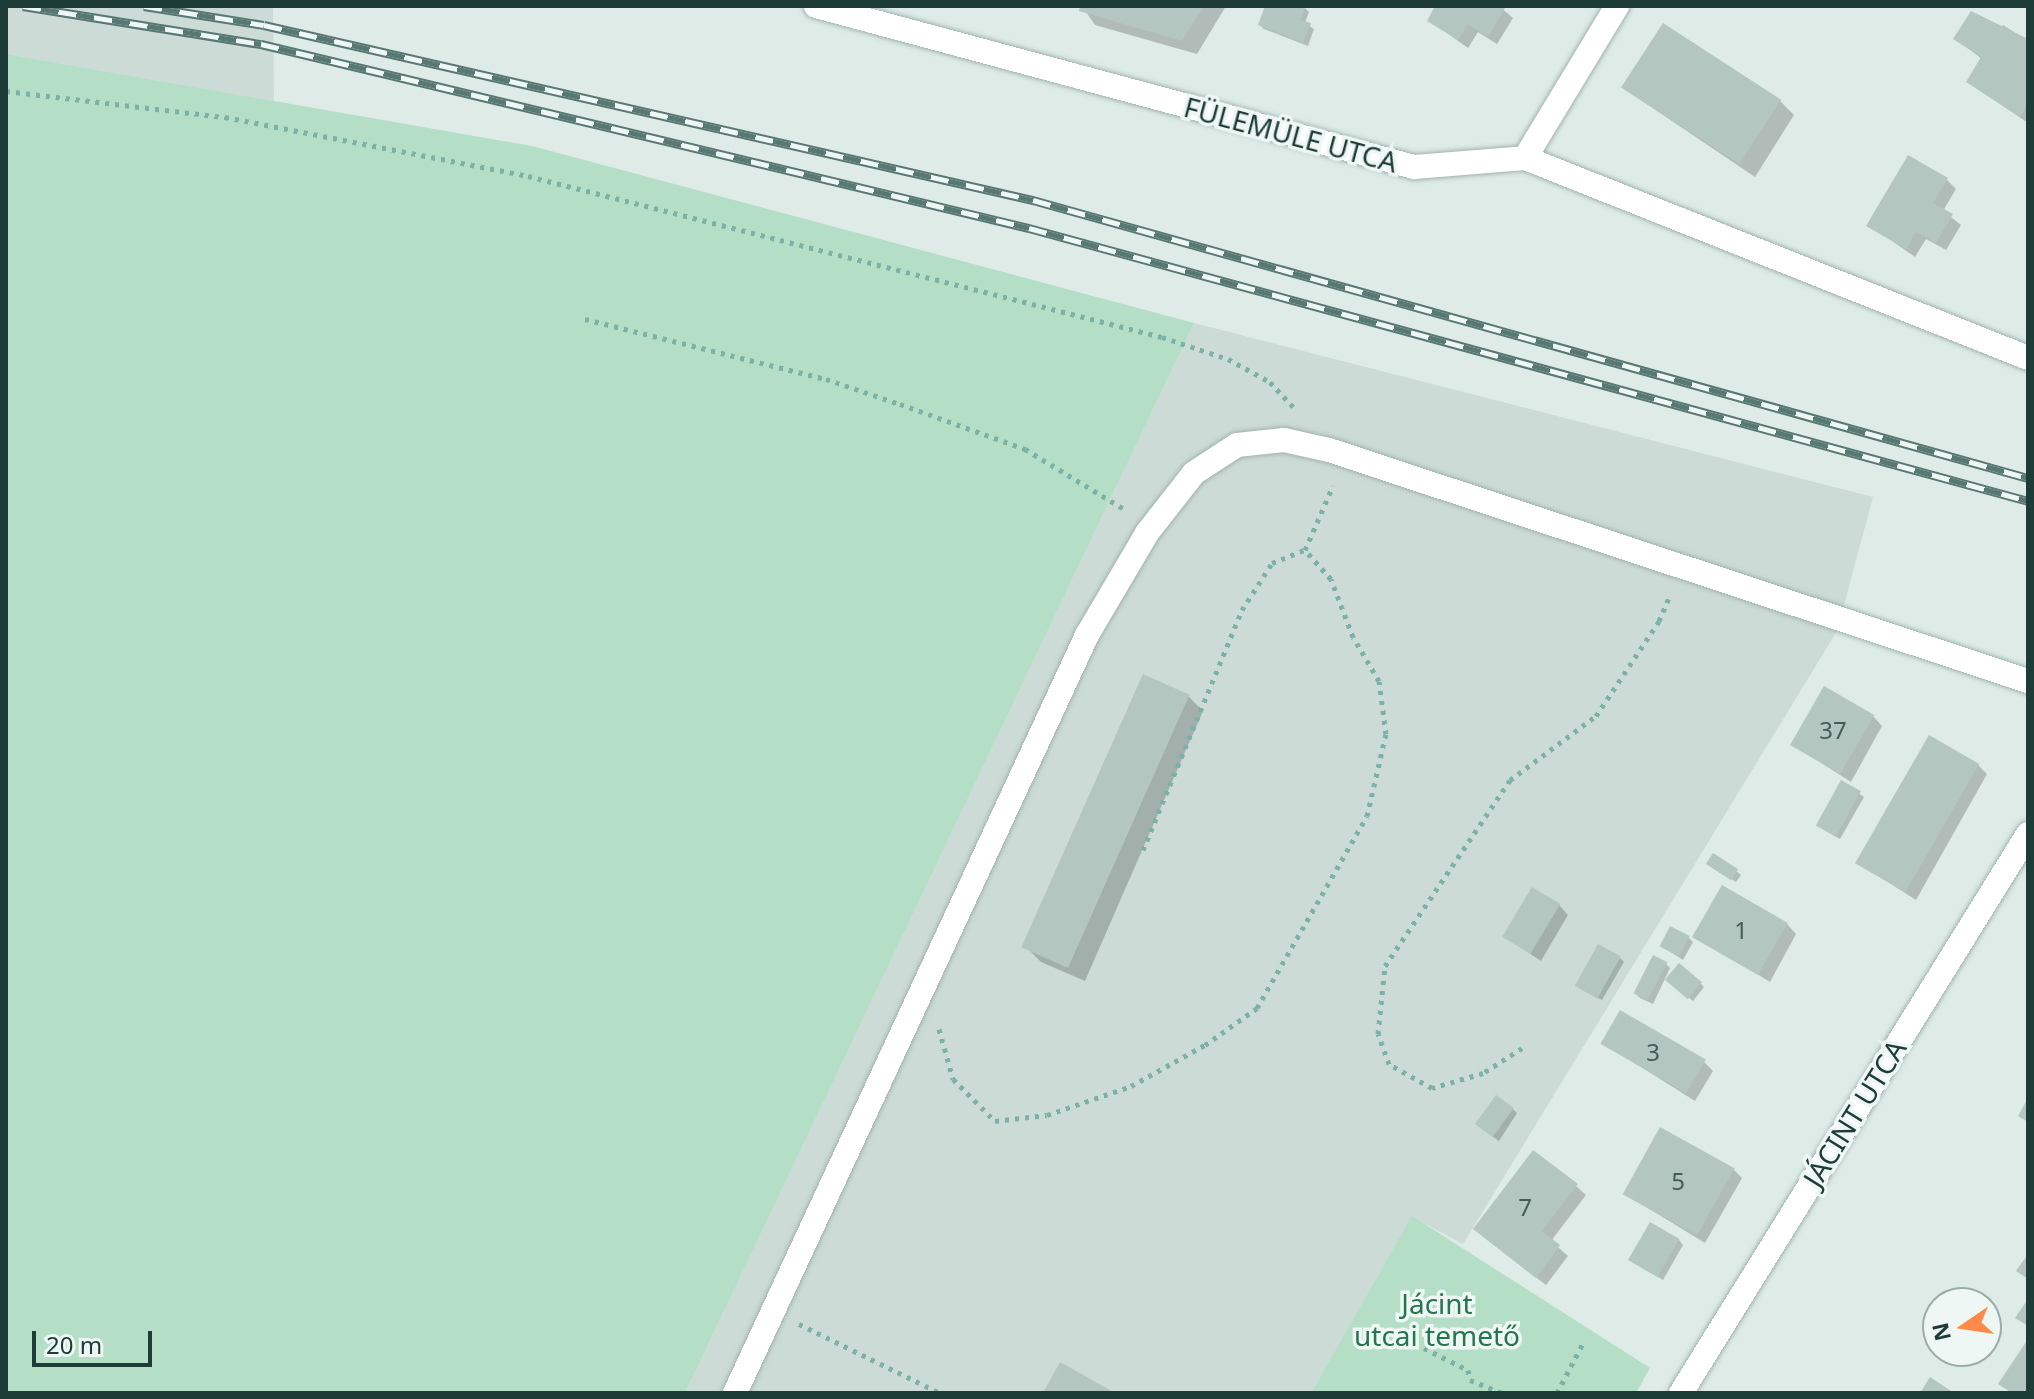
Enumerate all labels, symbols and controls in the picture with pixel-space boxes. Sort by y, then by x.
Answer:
street label: FÜLEMÜLE UTCA [1181,89,1401,179]
house number: 37 [1819,716,1847,744]
house number: 1 [1734,916,1748,944]
street label: JÁCINT UTCA [1795,1033,1913,1193]
house number: 3 [1646,1038,1660,1066]
house number: 5 [1671,1167,1685,1195]
house number: 7 [1518,1193,1532,1221]
park label: Jácint utcai temető [1354,1286,1520,1352]
north arrow [1922,1287,2002,1367]
scale bar [36,1315,156,1365]
text: N [1924,1320,1957,1344]
text: 20 m [46,1328,102,1361]

